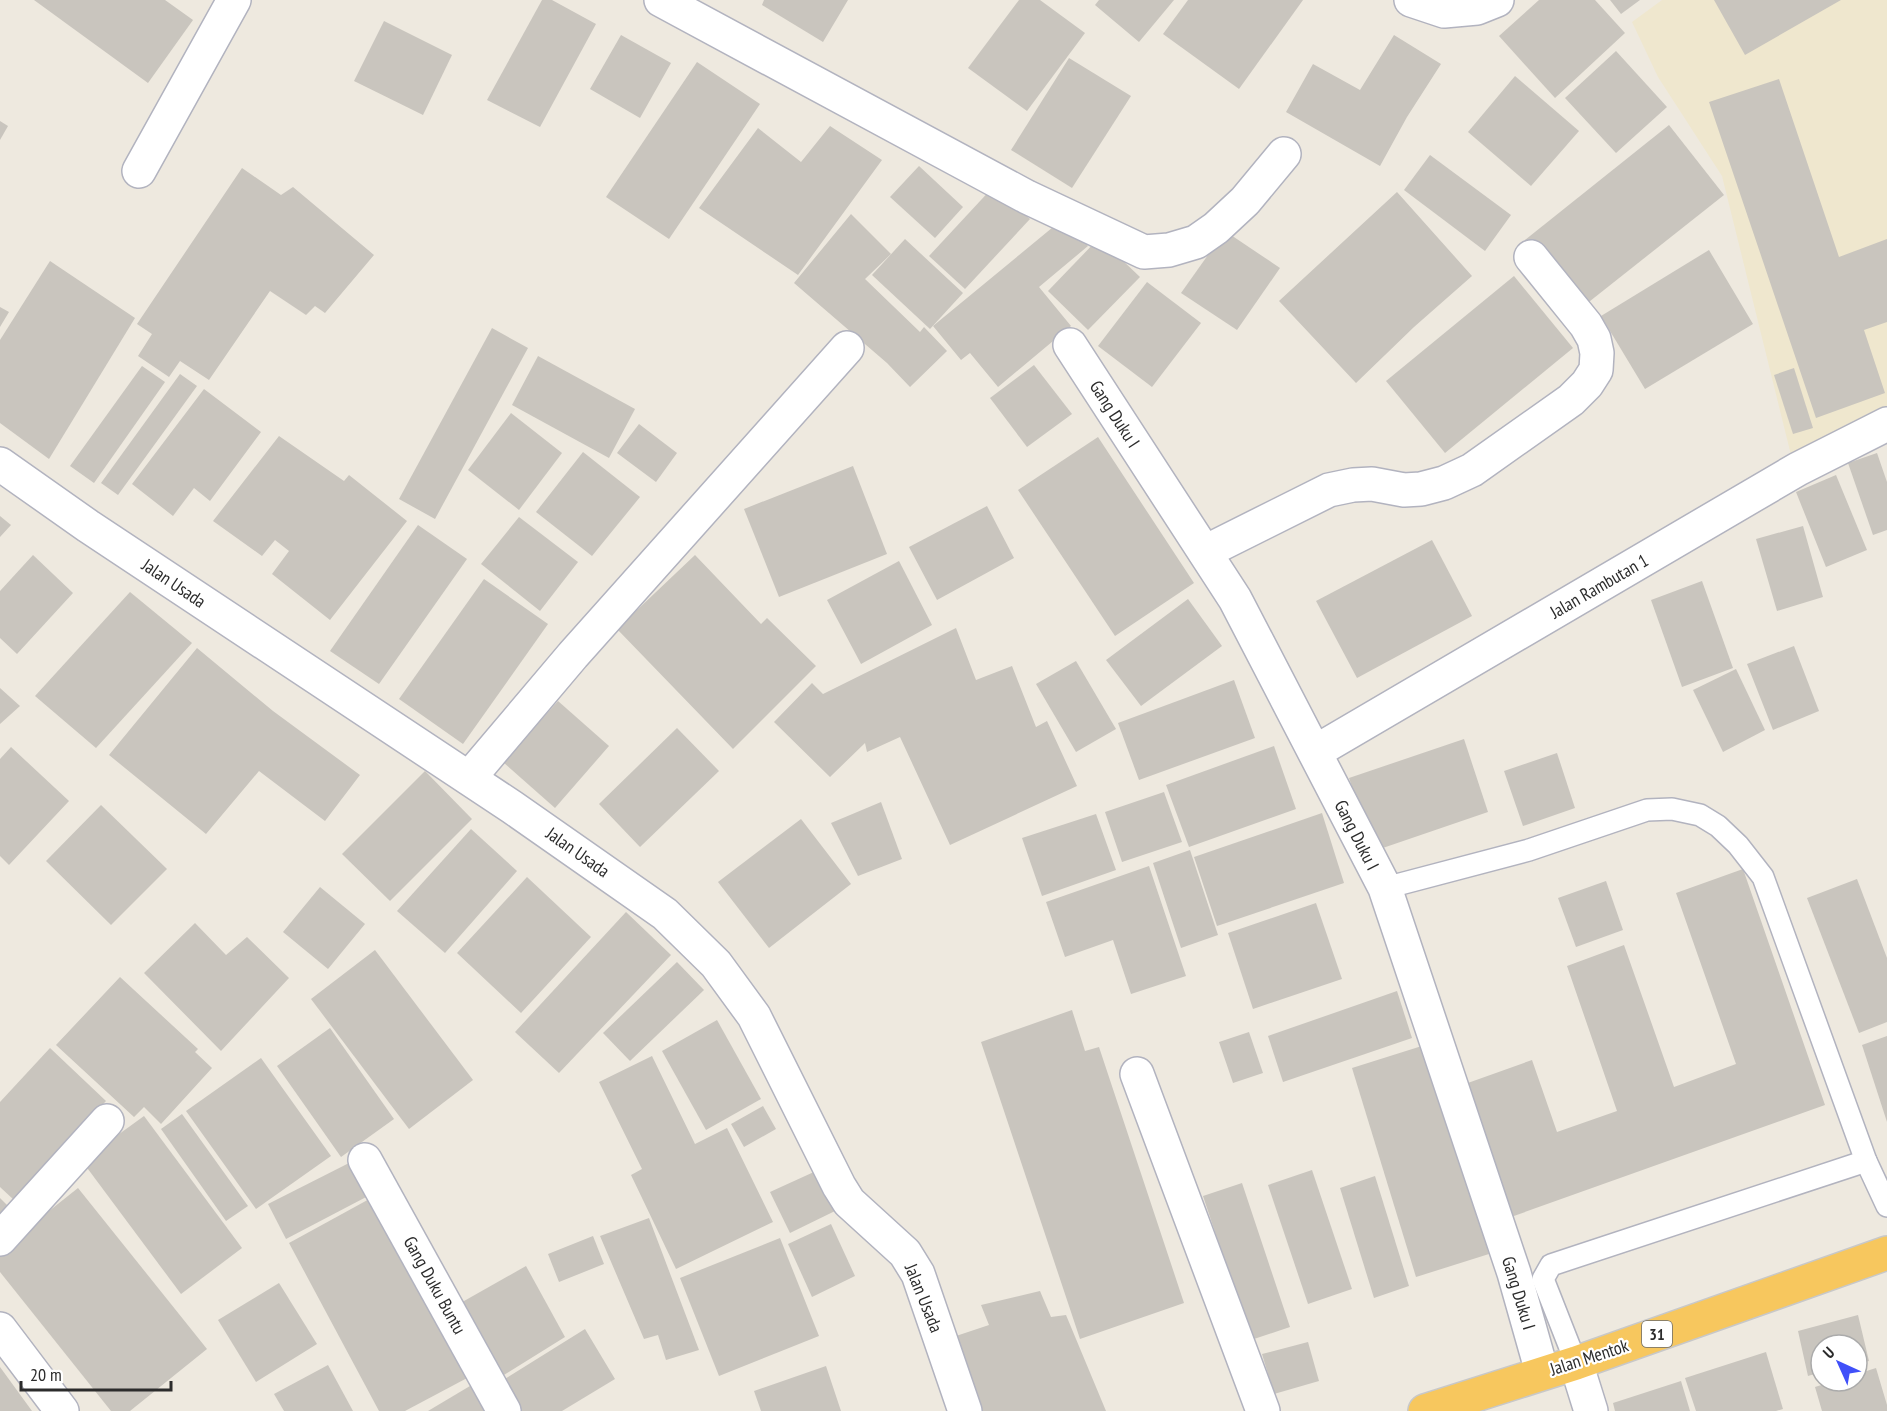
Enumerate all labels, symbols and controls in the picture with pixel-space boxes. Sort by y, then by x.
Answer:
street label: Gang Duku I [1085,376,1145,452]
street label: Jalan Rambutan 1 [1545,549,1652,624]
street label: Jalan Usada [137,553,210,613]
street label: Gang Duku I [1330,796,1384,874]
street label: Jalan Usada [541,821,614,882]
street label: Gang Duku Buntu [399,1232,471,1338]
street label: Gang Duku I [1497,1253,1541,1333]
street label: Jalan Usada [899,1259,948,1336]
road number: 31 [1642,1321,1672,1347]
north arrow [1809,1333,1869,1393]
street label: Jalan Mentok [1546,1334,1631,1381]
text: U [1818,1342,1838,1362]
scale bar [21,1354,171,1392]
text: 20 m [30,1363,62,1386]

